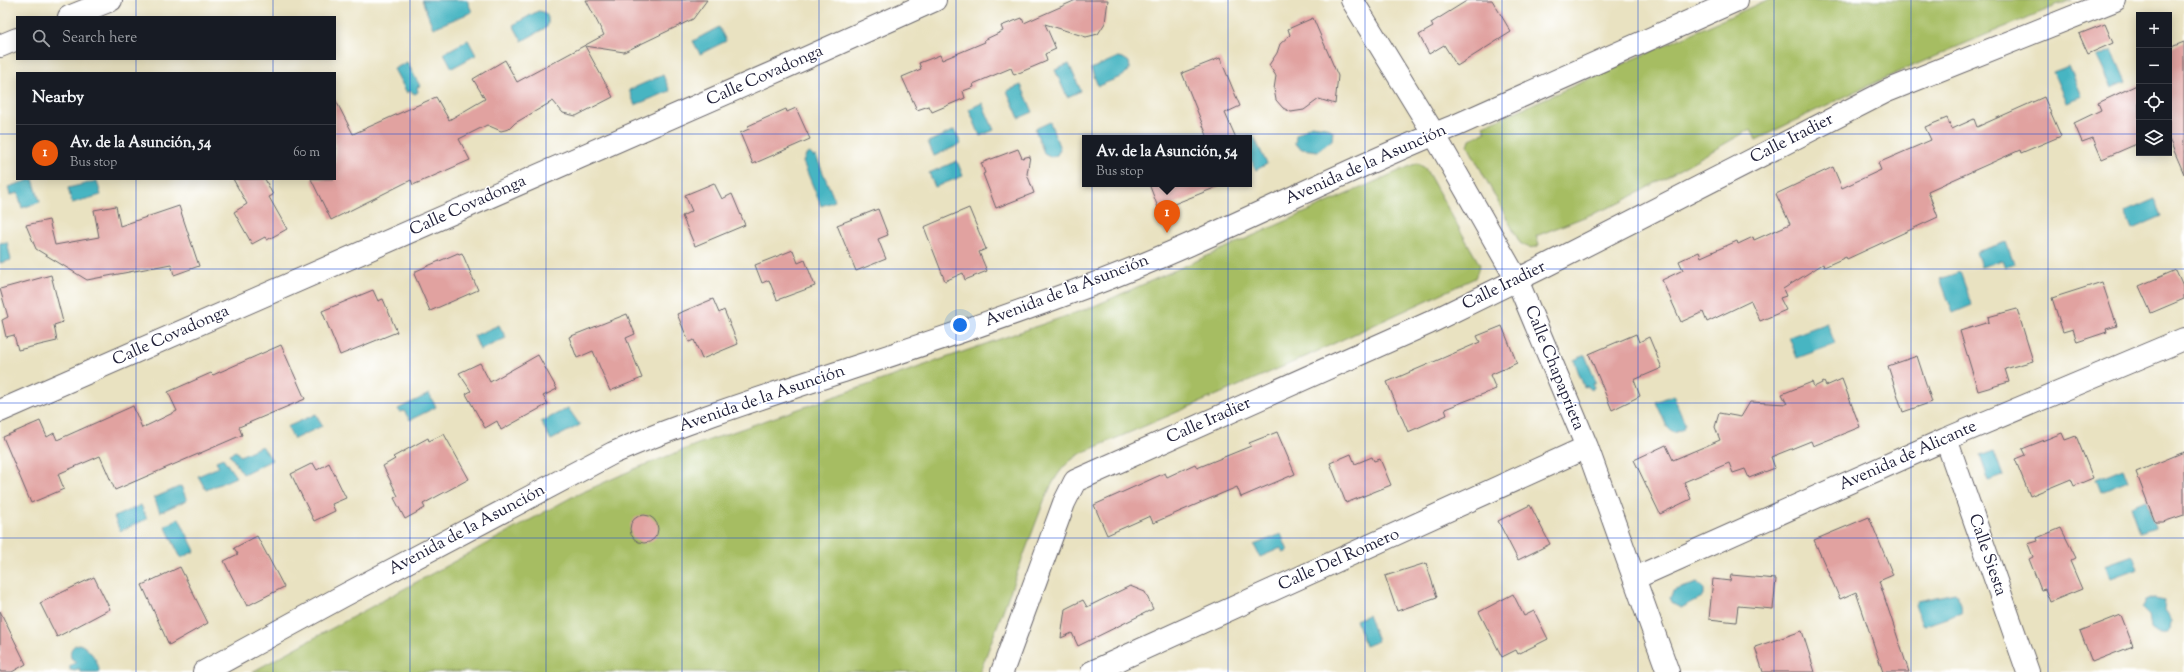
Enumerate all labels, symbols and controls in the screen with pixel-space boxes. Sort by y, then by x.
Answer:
map controls [2136,12,2172,156]
button: + [2136,12,2172,48]
search box [16,16,336,60]
icon: search [30,27,52,49]
text: Search here [62,28,137,49]
street label: Calle Covadonga [703,39,827,112]
button: − [2136,48,2172,84]
button: locate [2136,84,2172,120]
text: Nearby [32,86,84,110]
street label: Calle Iradier [1746,108,1838,170]
street label: Avenida de la Asunción [1282,119,1450,211]
button: layers [2136,120,2172,156]
text: Av. de la Asunción, 54 [70,133,211,154]
popup [1082,135,1252,187]
text: Av. de la Asunción, 54 [1096,142,1238,163]
text: 1 [43,144,47,162]
text: 60 m [293,144,320,162]
text: Bus stop [70,154,117,172]
text: Bus stop [1096,163,1144,181]
street label: Calle Covadonga [406,169,530,242]
pin: 1 [1154,200,1180,233]
street label: Avenida de la Asunción [981,249,1153,333]
street label: Calle Iradier [1458,255,1550,317]
street label: Calle Covadonga [109,299,233,372]
street label: Calle Chapaprieta [1518,302,1590,434]
your location [950,315,970,335]
street label: Avenida de la Asunción [676,359,848,439]
street label: Calle Iradier [1163,391,1256,450]
street label: Avenida de Alicante [1835,415,1981,497]
street label: Avenida de la Asunción [384,479,550,581]
street label: Calle Siesta [1962,511,2012,599]
street label: Calle Del Romero [1275,523,1403,597]

